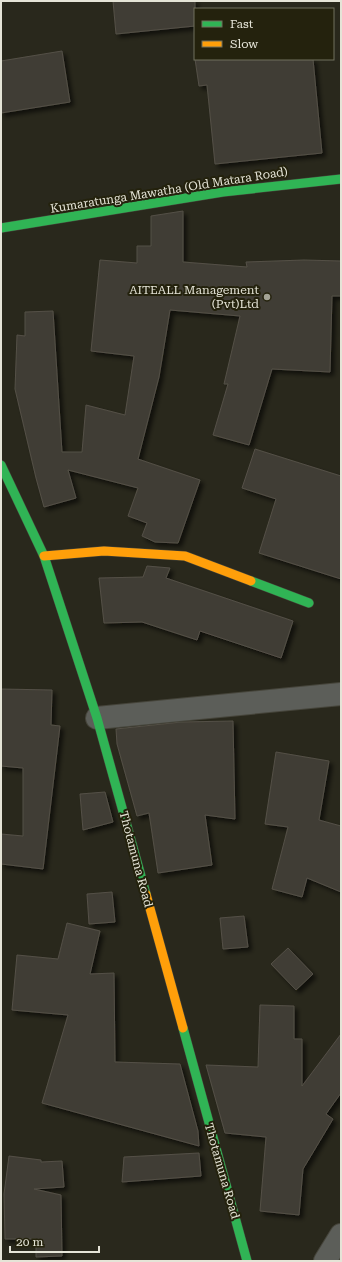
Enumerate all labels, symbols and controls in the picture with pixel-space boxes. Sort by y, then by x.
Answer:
legend [194,8,334,60]
text: Fast [230,17,254,31]
text: Slow [230,37,258,51]
street label: Kumaratunga Mawatha (Old Matara Road) [49,164,289,216]
place label: AITEALL Management (Pvt)Ltd [129,283,260,311]
marker: AITEALL Management (Pvt)Ltd [262,292,272,302]
street label: Thotamuna Road [116,809,156,909]
street label: Thotamuna Road [202,1121,242,1221]
scale bar [10,1228,99,1254]
text: 20 m [16,1235,43,1249]

